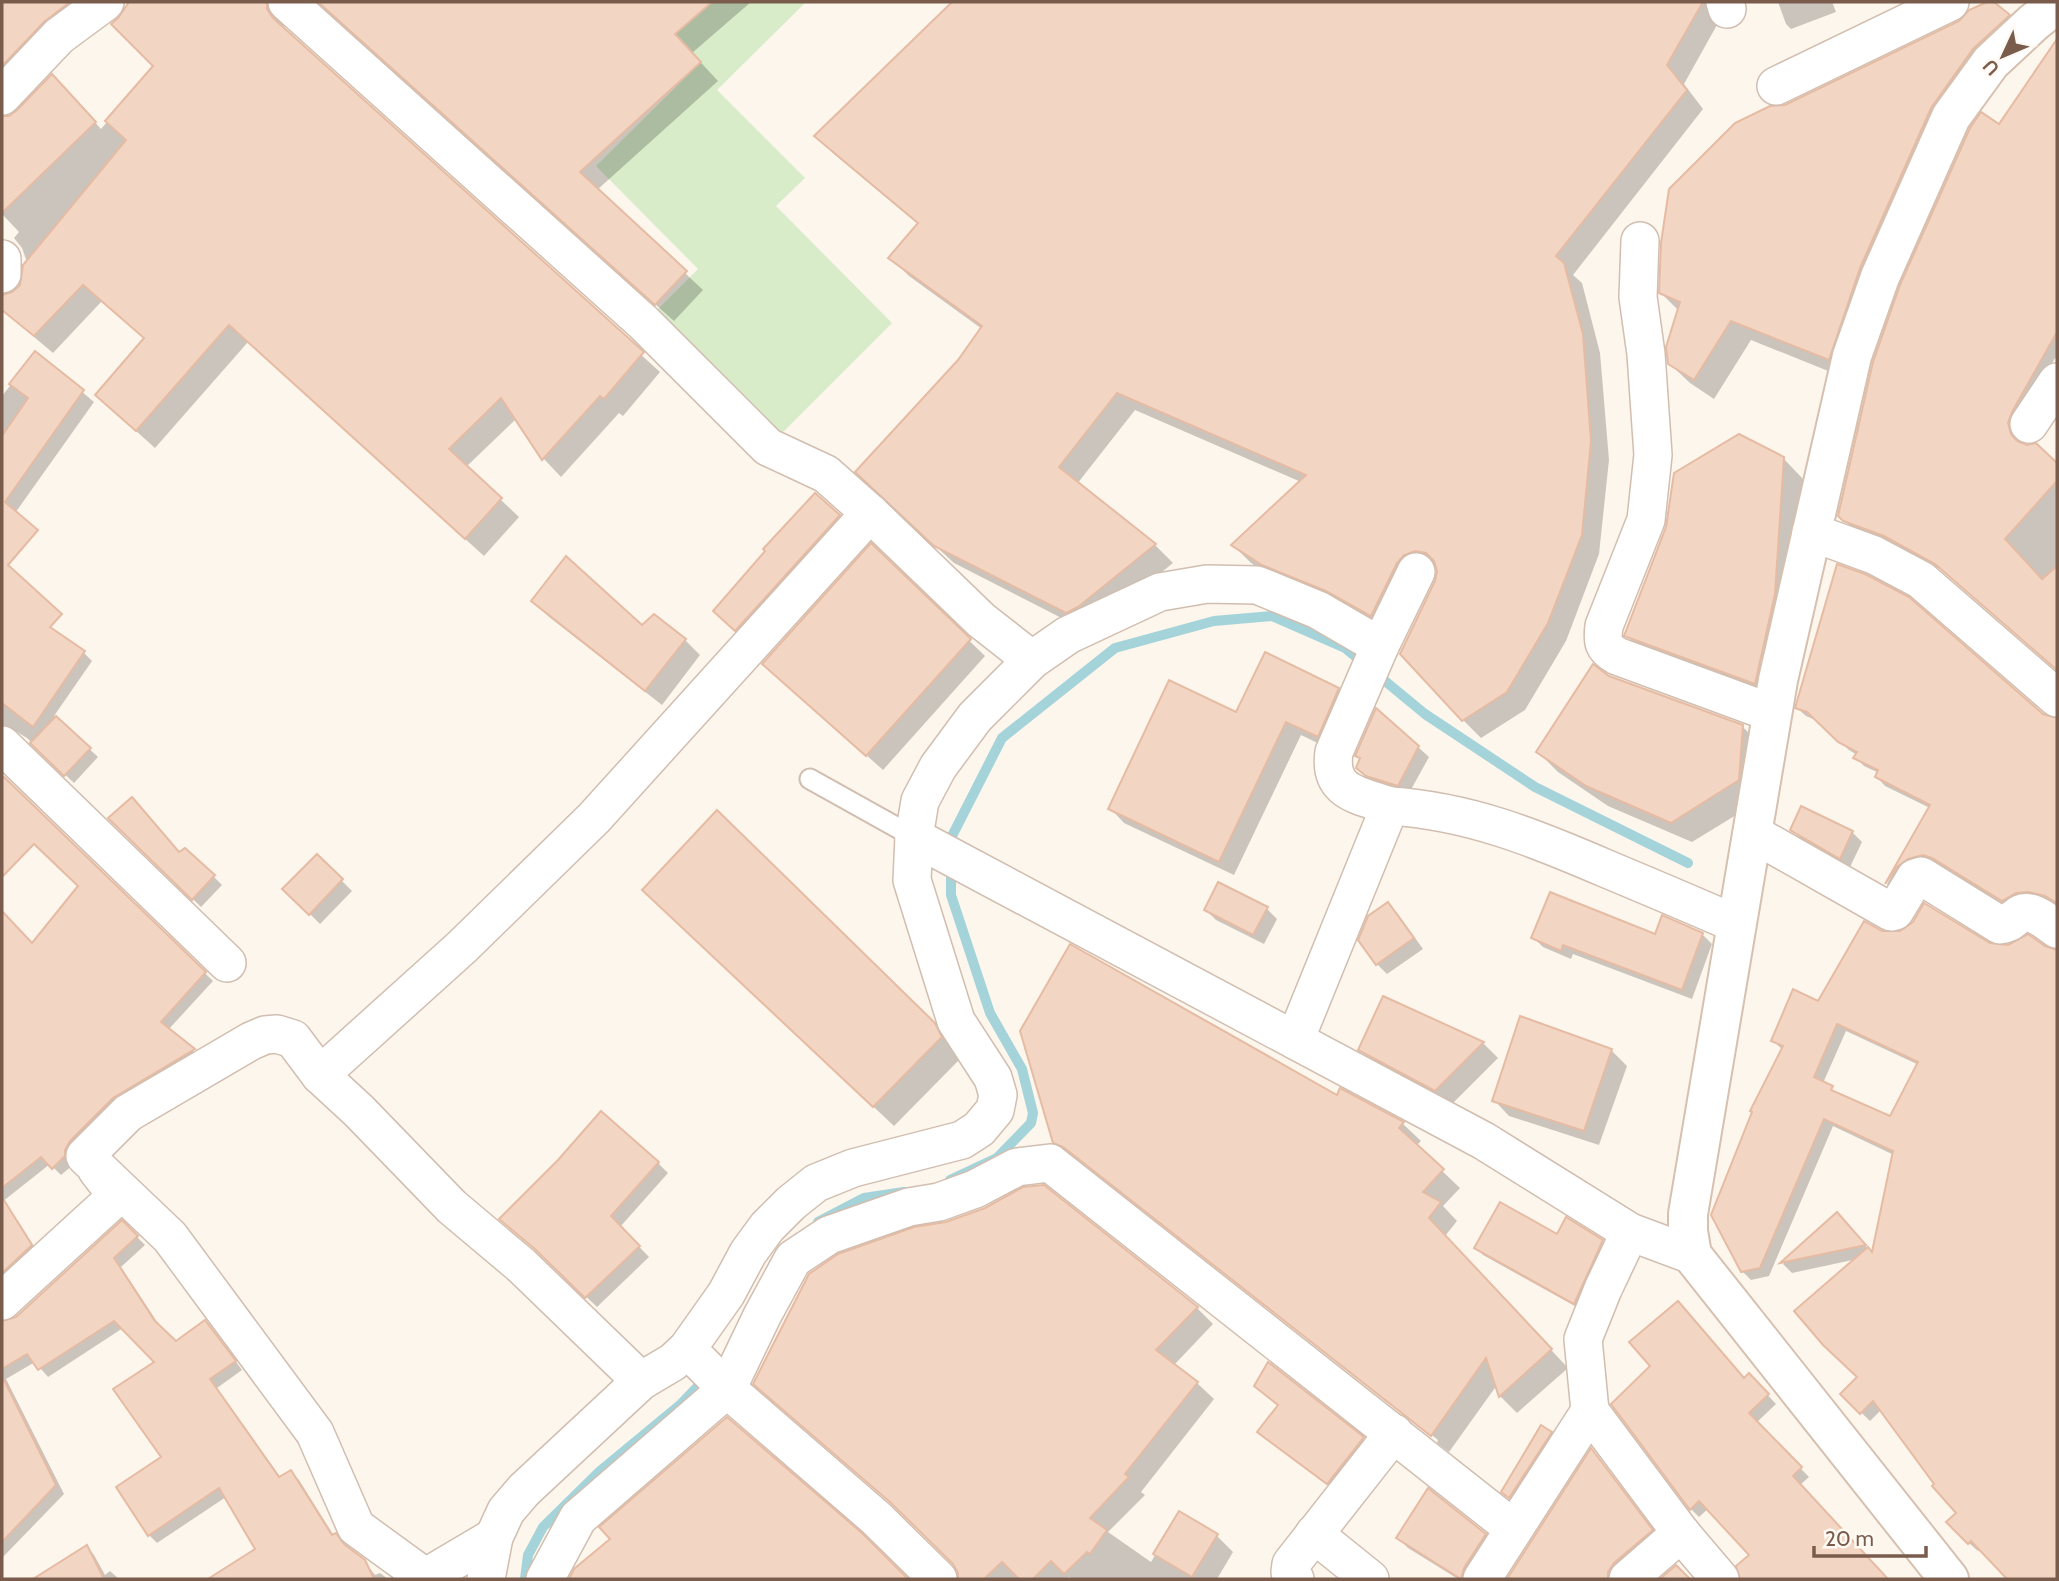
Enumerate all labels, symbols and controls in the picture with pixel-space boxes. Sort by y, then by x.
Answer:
north arrow [1968,21,2038,91]
text: U [1978,55,2004,80]
scale bar [1814,1514,1926,1558]
text: 20 m [1825,1526,1874,1551]

